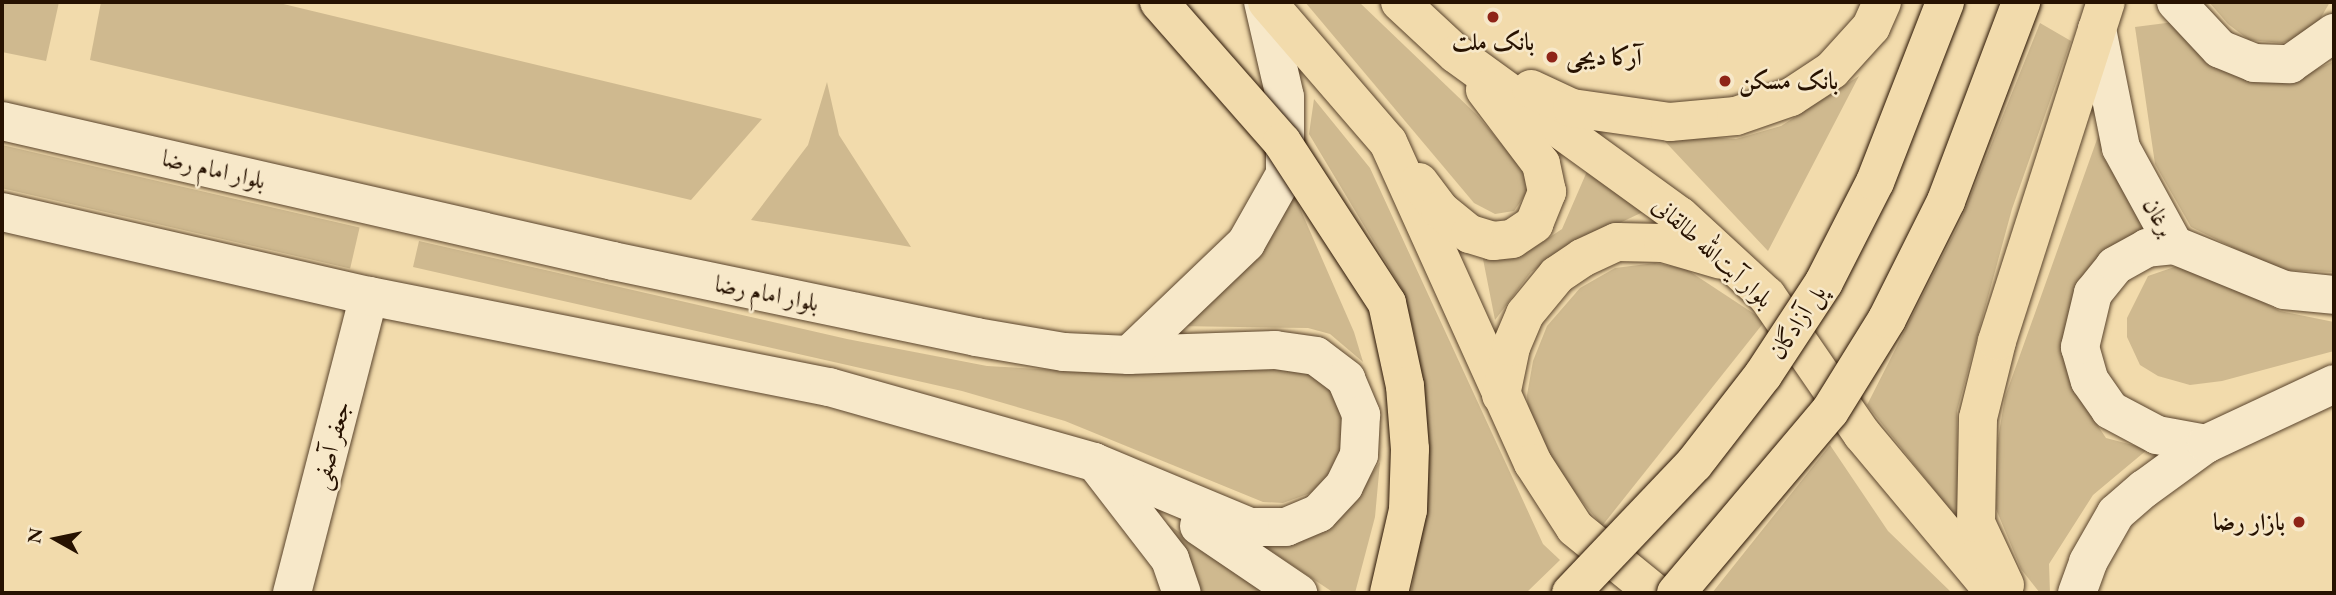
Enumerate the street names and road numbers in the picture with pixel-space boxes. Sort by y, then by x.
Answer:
street label: بلوار امام رضا [159,143,269,195]
street label: بلوار آیت‌الله طالقانی [1647,190,1779,314]
street label: برغان [2137,193,2181,241]
street label: بلوار امام رضا [713,269,821,317]
street label: پل آزادگان [1762,279,1832,365]
street label: جعفر آصفی [305,398,357,492]

